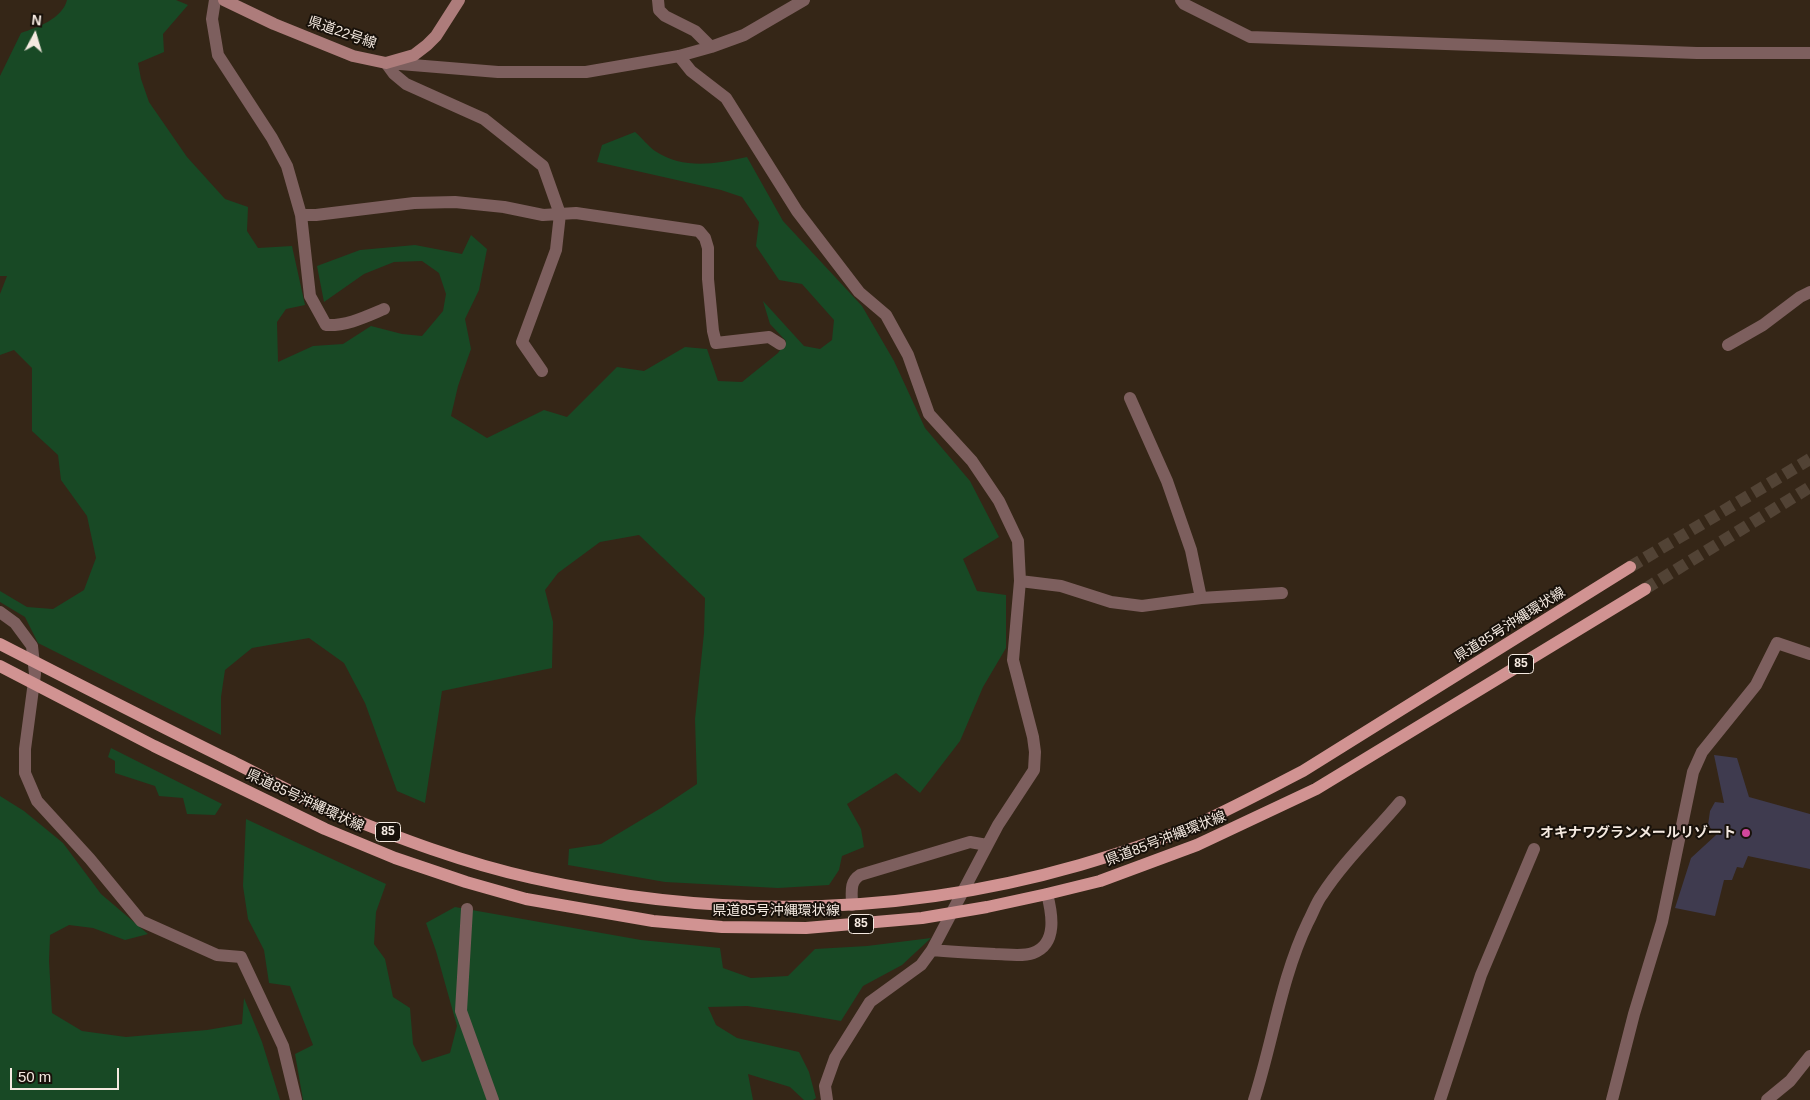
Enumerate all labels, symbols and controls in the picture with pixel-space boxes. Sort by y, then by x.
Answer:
north arrow [10,10,60,60]
text: N [31,12,42,29]
street label: 県道22号線 [305,13,379,53]
street label: 県道85号沖縄環状線 [1451,584,1569,666]
road number: 85 [1508,654,1534,674]
street label: 県道85号沖縄環状線 [244,766,366,836]
street label: 県道85号沖縄環状線 [1103,808,1229,870]
road number: 85 [376,822,400,842]
place label: オキナワグランメールリゾート [1540,825,1736,841]
marker: オキナワグランメールリゾート [1740,827,1752,839]
street label: 県道85号沖縄環状線 [712,903,840,919]
road number: 85 [848,914,874,934]
scale bar [12,1058,121,1090]
text: 50 m [18,1068,51,1085]

